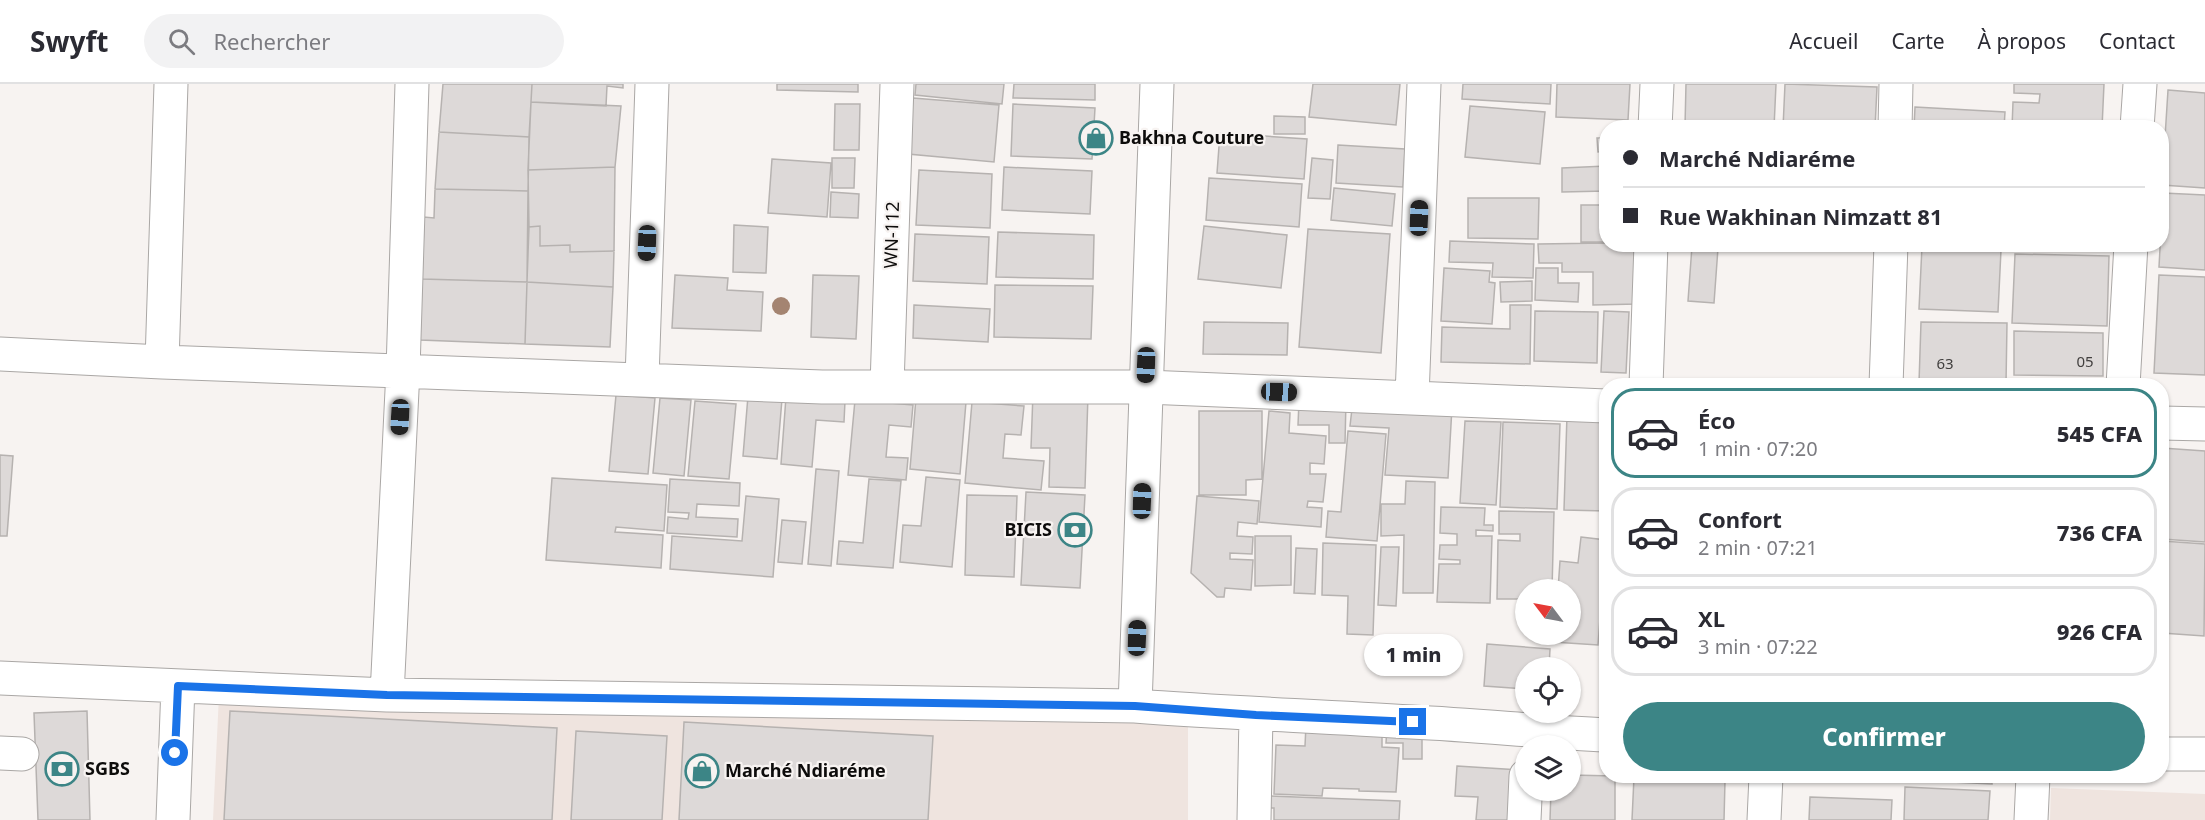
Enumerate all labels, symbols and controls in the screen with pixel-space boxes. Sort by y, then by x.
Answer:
search box [144,14,564,68]
text: Swyft [30,22,108,60]
icon: search [165,25,198,58]
text: Rechercher [213,26,330,56]
text: Accueil [1789,27,1858,55]
text: Carte [1891,27,1945,55]
text: À propos [1978,27,2066,55]
text: Contact [2099,27,2175,55]
shop icon: Bakhna Couture [1078,120,1114,156]
place label: Bakhna Couture [1119,125,1264,149]
text: Marché Ndiaréme [1659,143,1855,173]
car [1409,200,1429,236]
street label: WN-112 [878,201,904,269]
text: Rue Wakhinan Nimzatt 81 [1659,201,1943,231]
car [637,225,657,261]
car [1136,347,1156,383]
house number: 05 [2076,351,2094,371]
house number: 63 [1936,353,1954,373]
car [1261,382,1297,402]
car [390,399,410,435]
text: Éco [1698,405,1735,435]
icon: car [1626,406,1680,460]
text: 545 CFA [2057,418,2142,448]
text: 1 min · 07:20 [1698,435,1818,462]
car [1132,483,1152,519]
text: Confort [1698,504,1782,534]
icon: car [1626,505,1680,559]
bank icon: BICIS [1057,512,1093,548]
place label: BICIS [1005,517,1052,541]
text: 736 CFA [2057,517,2142,547]
text: 2 min · 07:21 [1698,534,1818,561]
north arrow [1515,579,1581,645]
map controls [1515,579,1581,801]
text: XL [1698,603,1725,633]
icon: car [1626,604,1680,658]
text: 926 CFA [2057,616,2142,646]
car [1127,620,1147,656]
text: 3 min · 07:22 [1698,633,1818,660]
callout: 1 min [1364,635,1462,677]
text: 1 min [1386,641,1441,668]
button: locate [1515,657,1581,723]
button: Confirmer [1623,702,2145,771]
route end [1399,708,1426,735]
button: layers [1515,735,1581,801]
route start [161,739,188,766]
bank icon: SGBS [44,751,80,787]
shop icon: Marché Ndiaréme [684,753,720,789]
place label: SGBS [85,756,130,780]
place label: Marché Ndiaréme [725,758,886,782]

